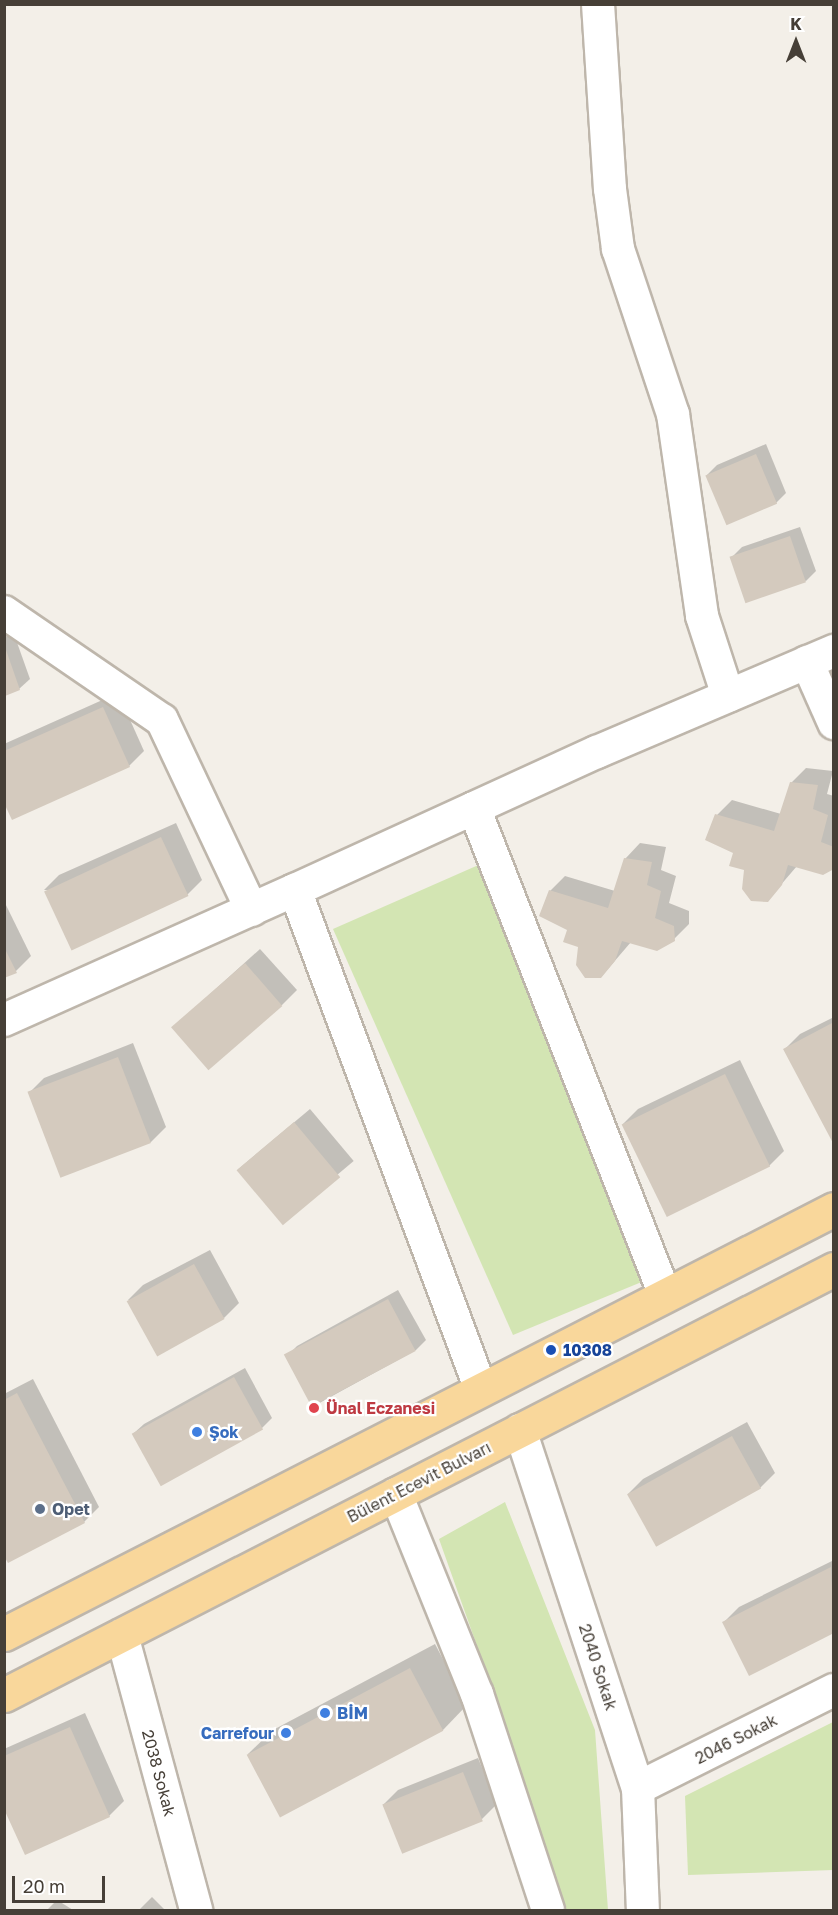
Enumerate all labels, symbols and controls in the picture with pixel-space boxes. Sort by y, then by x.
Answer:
north arrow [766,12,826,72]
text: K [790,14,802,34]
place label: 10308 [563,1340,612,1360]
marker: 10308 [544,1343,558,1357]
place label: Ünal Eczanesi [326,1398,435,1418]
marker: Ünal Eczanesi [307,1401,321,1415]
place label: Şok [209,1422,239,1442]
marker: Şok [190,1425,204,1439]
street label: Bülent Ecevit Bulvarı [344,1437,494,1527]
place label: Opet [52,1499,90,1519]
marker: Opet [33,1502,47,1516]
street label: 2040 Sokak [575,1621,621,1713]
place label: BİM [337,1703,368,1723]
marker: BİM [318,1706,332,1720]
street label: 2046 Sokak [692,1710,780,1768]
place label: Carrefour [201,1723,274,1743]
marker: Carrefour [279,1726,293,1740]
street label: 2038 Sokak [138,1727,180,1819]
scale bar [15,1864,108,1902]
text: 20 m [23,1875,65,1897]

